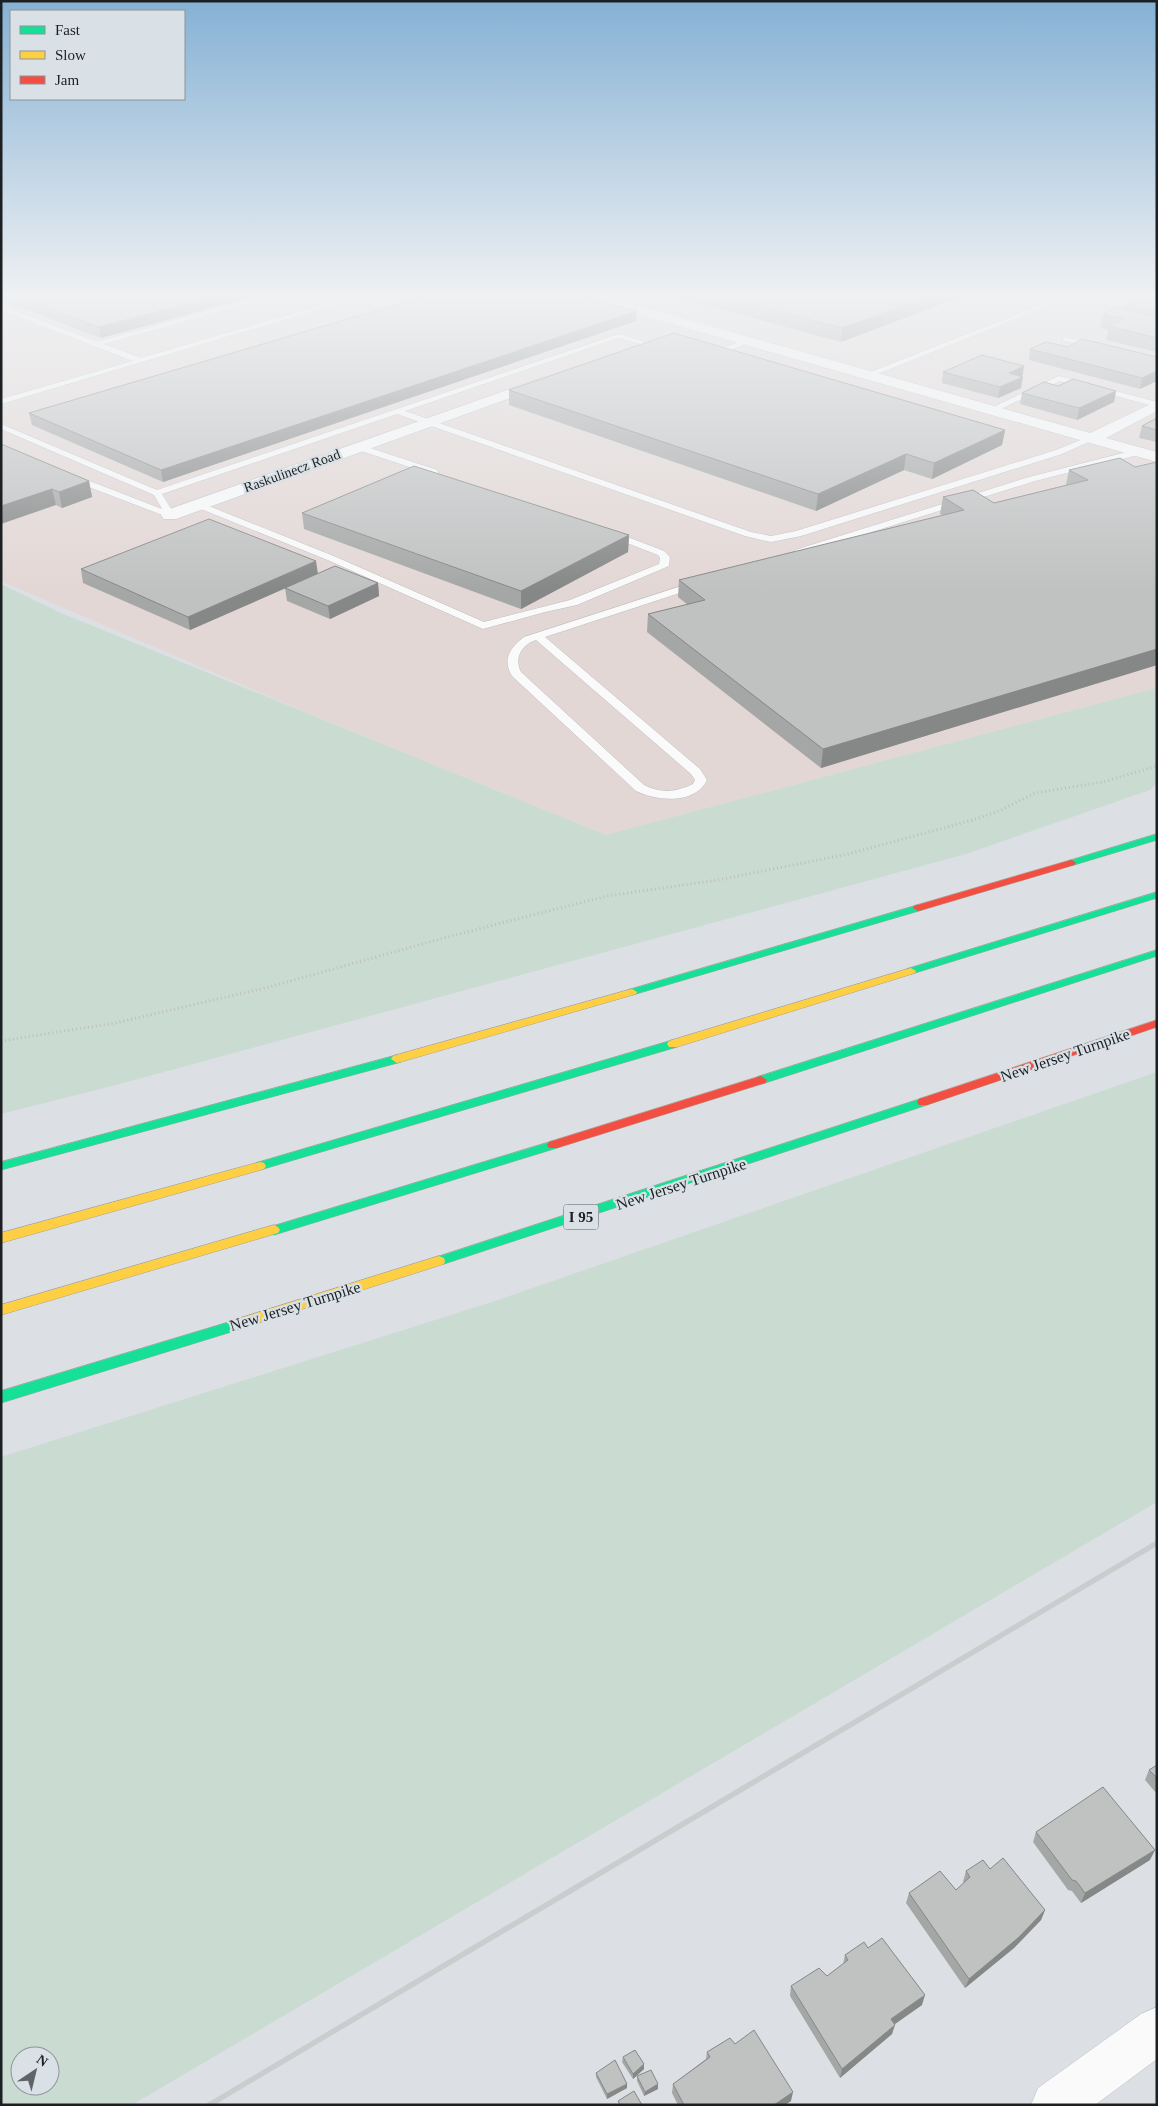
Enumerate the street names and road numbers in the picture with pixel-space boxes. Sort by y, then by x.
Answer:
street label: Raskulinecz Road [242,447,342,495]
street label: New Jersey Turnpike [998,1025,1132,1086]
street label: New Jersey Turnpike [614,1155,749,1214]
road number: I 95 [564,1204,598,1230]
street label: New Jersey Turnpike [227,1278,363,1335]

